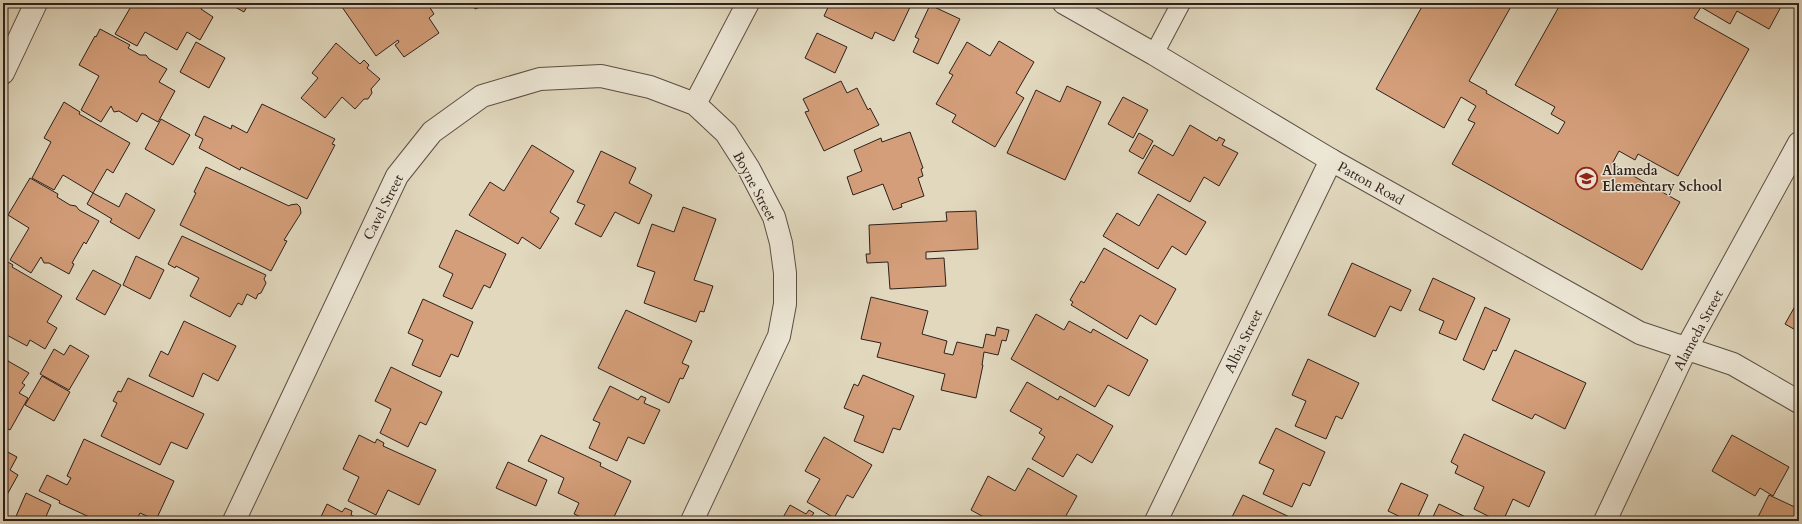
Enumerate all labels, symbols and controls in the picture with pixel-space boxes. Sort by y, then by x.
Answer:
street label: Boyne Street [728,148,781,225]
street label: Patton Road [1334,157,1408,210]
place label: Alameda Elementary School [1602,161,1722,196]
school or university icon: Alameda Elementary School [1574,165,1600,191]
street label: Cavel Street [359,171,408,243]
street label: Alameda Street [1669,286,1728,374]
street label: Albia Street [1220,306,1267,376]

